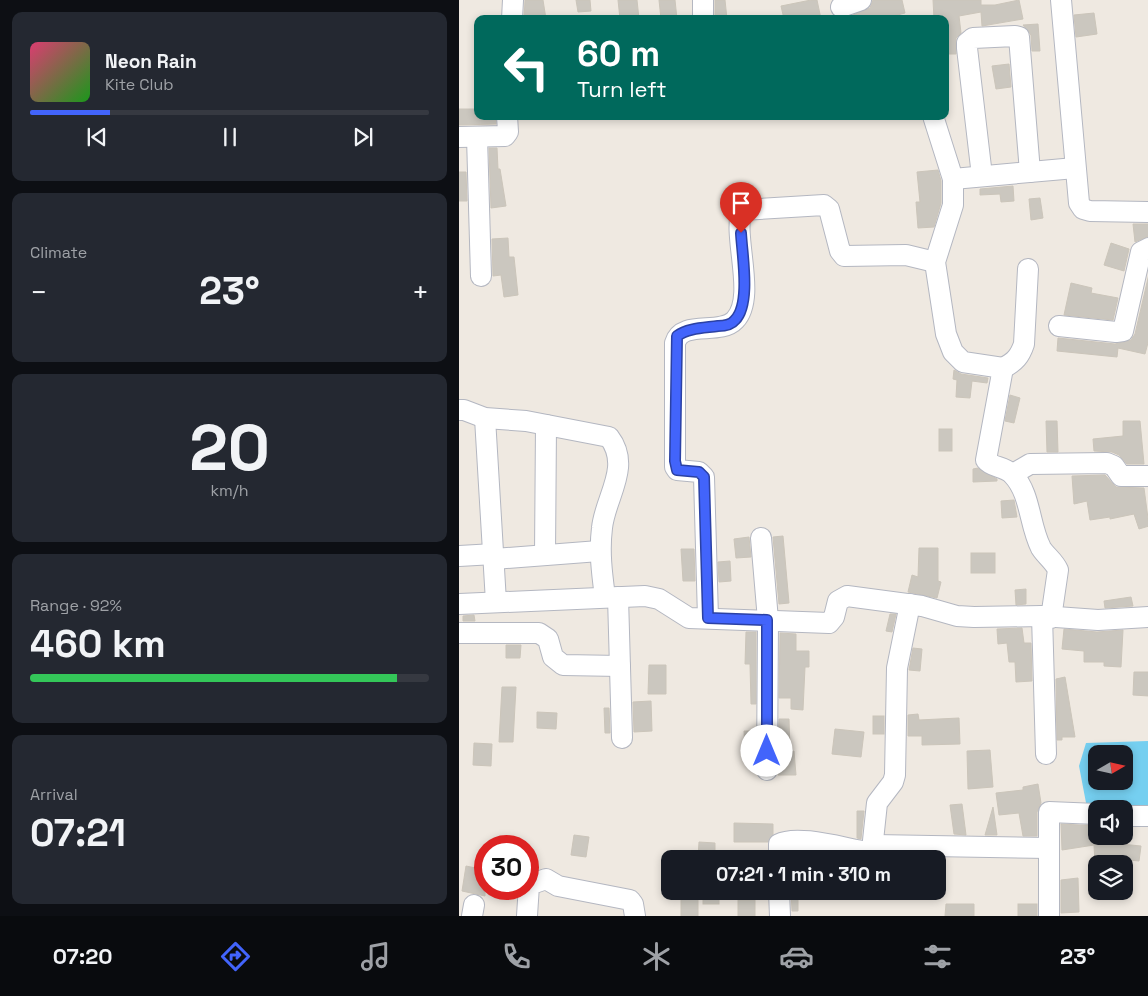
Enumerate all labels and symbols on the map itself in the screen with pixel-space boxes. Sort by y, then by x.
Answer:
pin [720,182,762,233]
position arrow [740,724,792,776]
north arrow [1088,745,1133,790]
speed limit sign: 30 [474,835,539,900]

